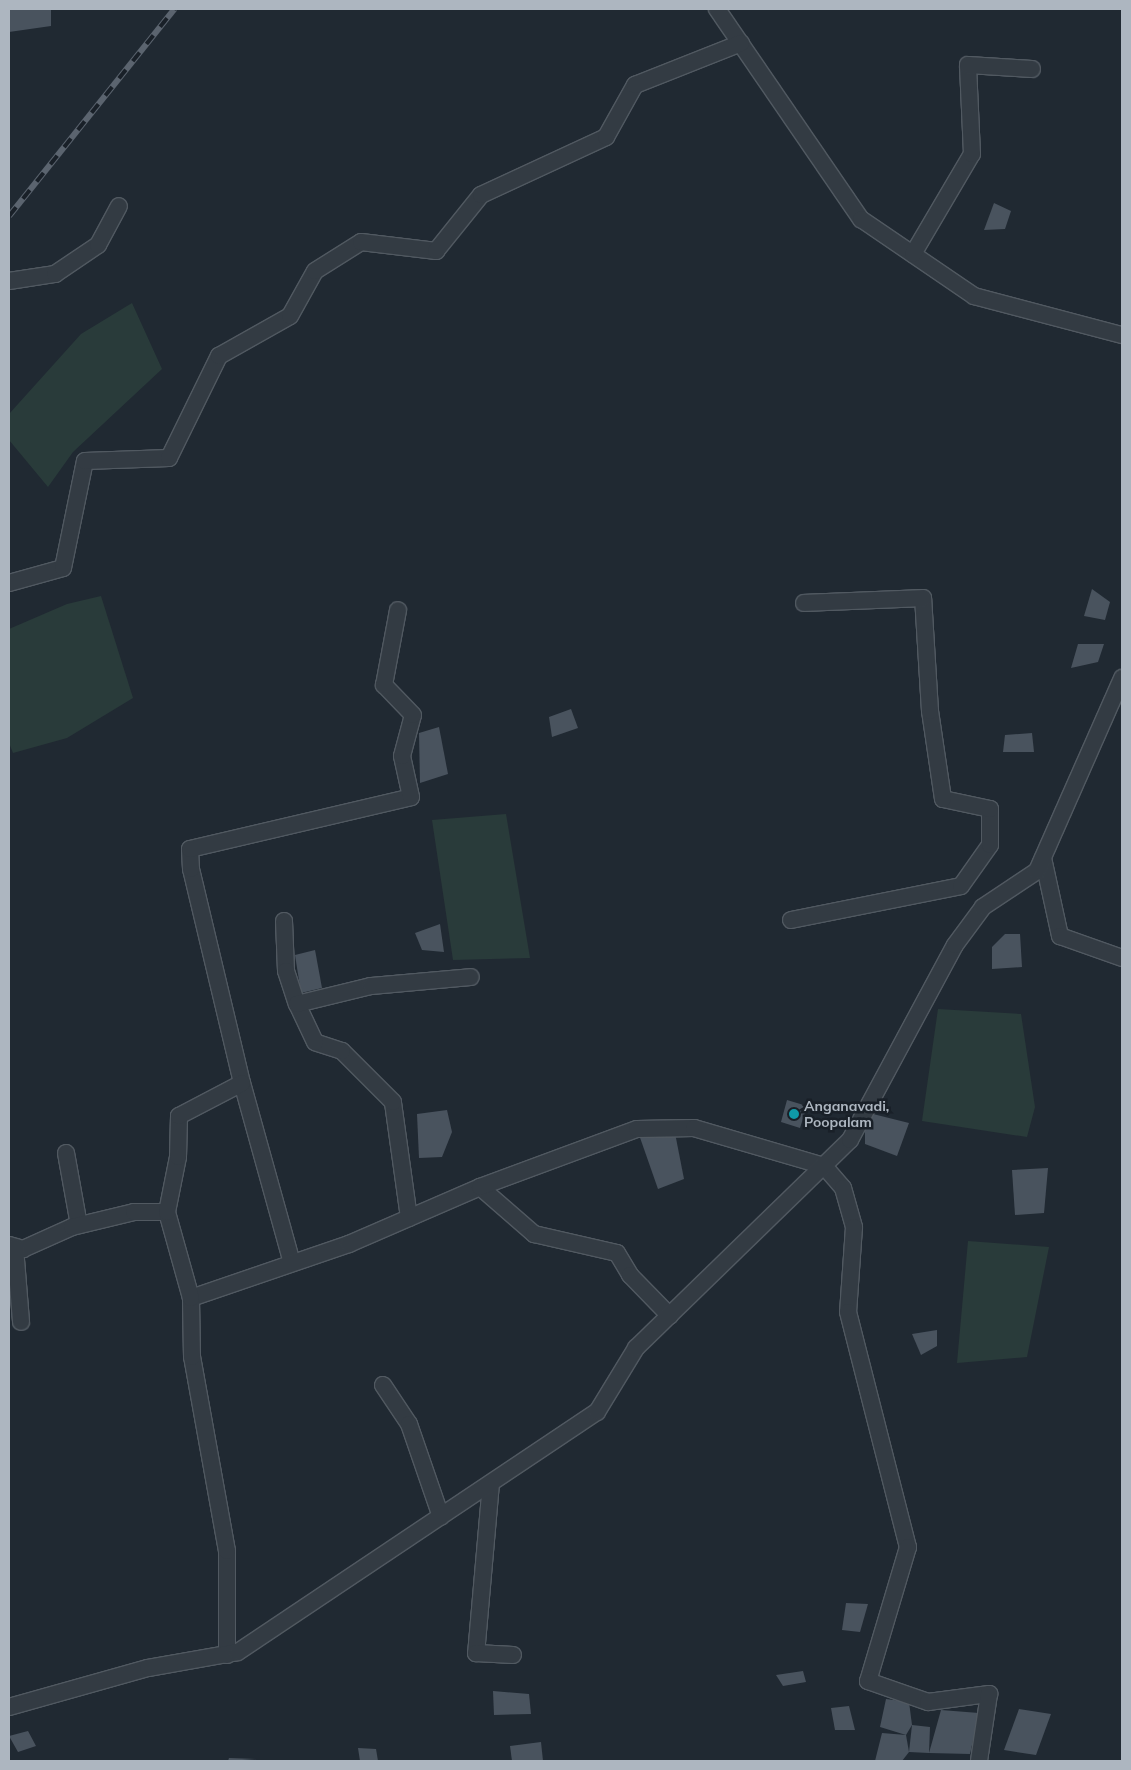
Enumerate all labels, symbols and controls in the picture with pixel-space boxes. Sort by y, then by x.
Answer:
place label: Anganavadi, Poopalam [804,1098,889,1130]
marker: Anganavadi, Poopalam [788,1108,800,1120]

